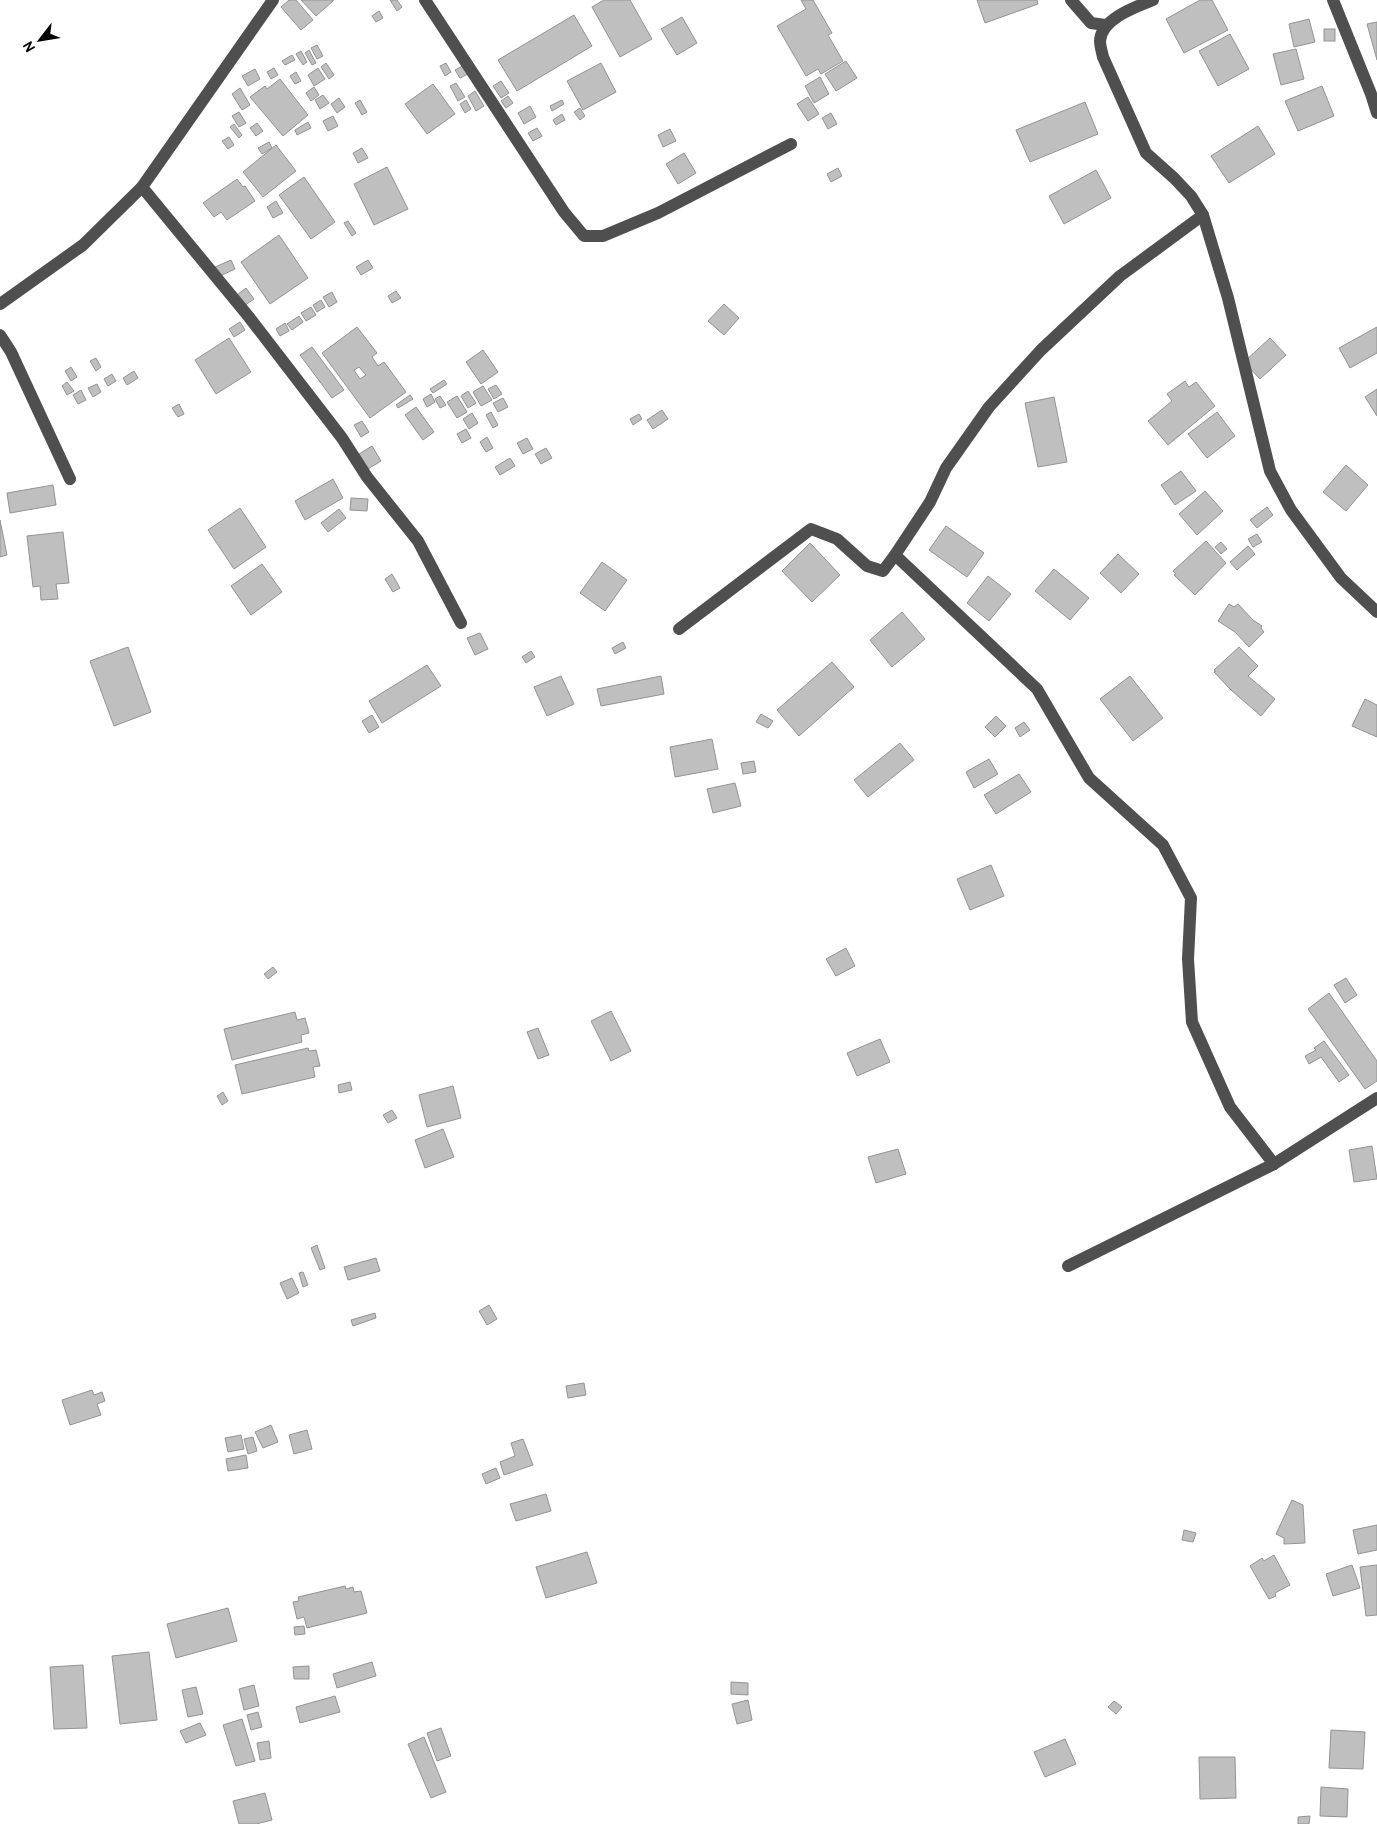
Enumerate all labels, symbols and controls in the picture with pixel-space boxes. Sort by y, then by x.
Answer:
north arrow [15,15,65,65]
text: N [20,37,40,55]

